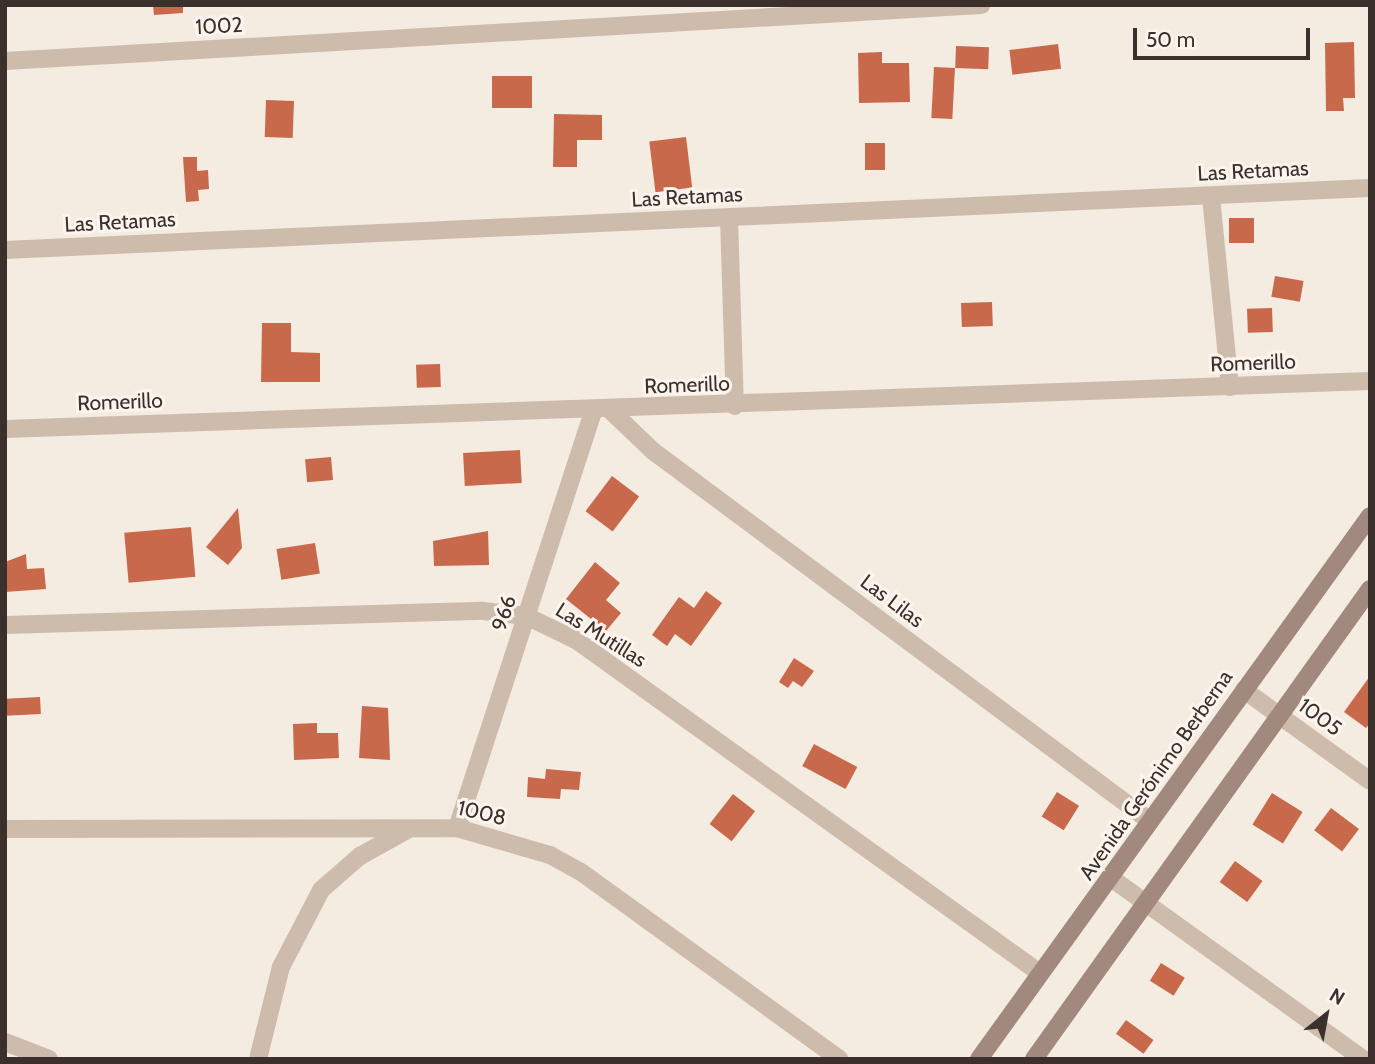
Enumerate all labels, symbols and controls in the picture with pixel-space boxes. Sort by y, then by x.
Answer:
street label: 1002 [195,12,243,40]
scale bar [1137,14,1314,58]
text: 50 m [1146,27,1195,52]
street label: Las Retamas [1197,156,1309,186]
street label: Las Retamas [631,182,743,212]
street label: Las Retamas [64,207,176,237]
street label: Romerillo [1210,349,1296,377]
street label: Romerillo [644,371,730,399]
street label: Romerillo [77,388,163,416]
street label: Las Lilas [855,569,929,633]
street label: 966 [486,592,522,634]
street label: Las Mutillas [551,597,651,673]
street label: Avenida Gerónimo Berberna [1074,665,1238,885]
street label: 1005 [1293,693,1347,741]
street label: 1008 [455,795,509,831]
north arrow [1291,980,1361,1050]
text: N [1325,983,1349,1010]

